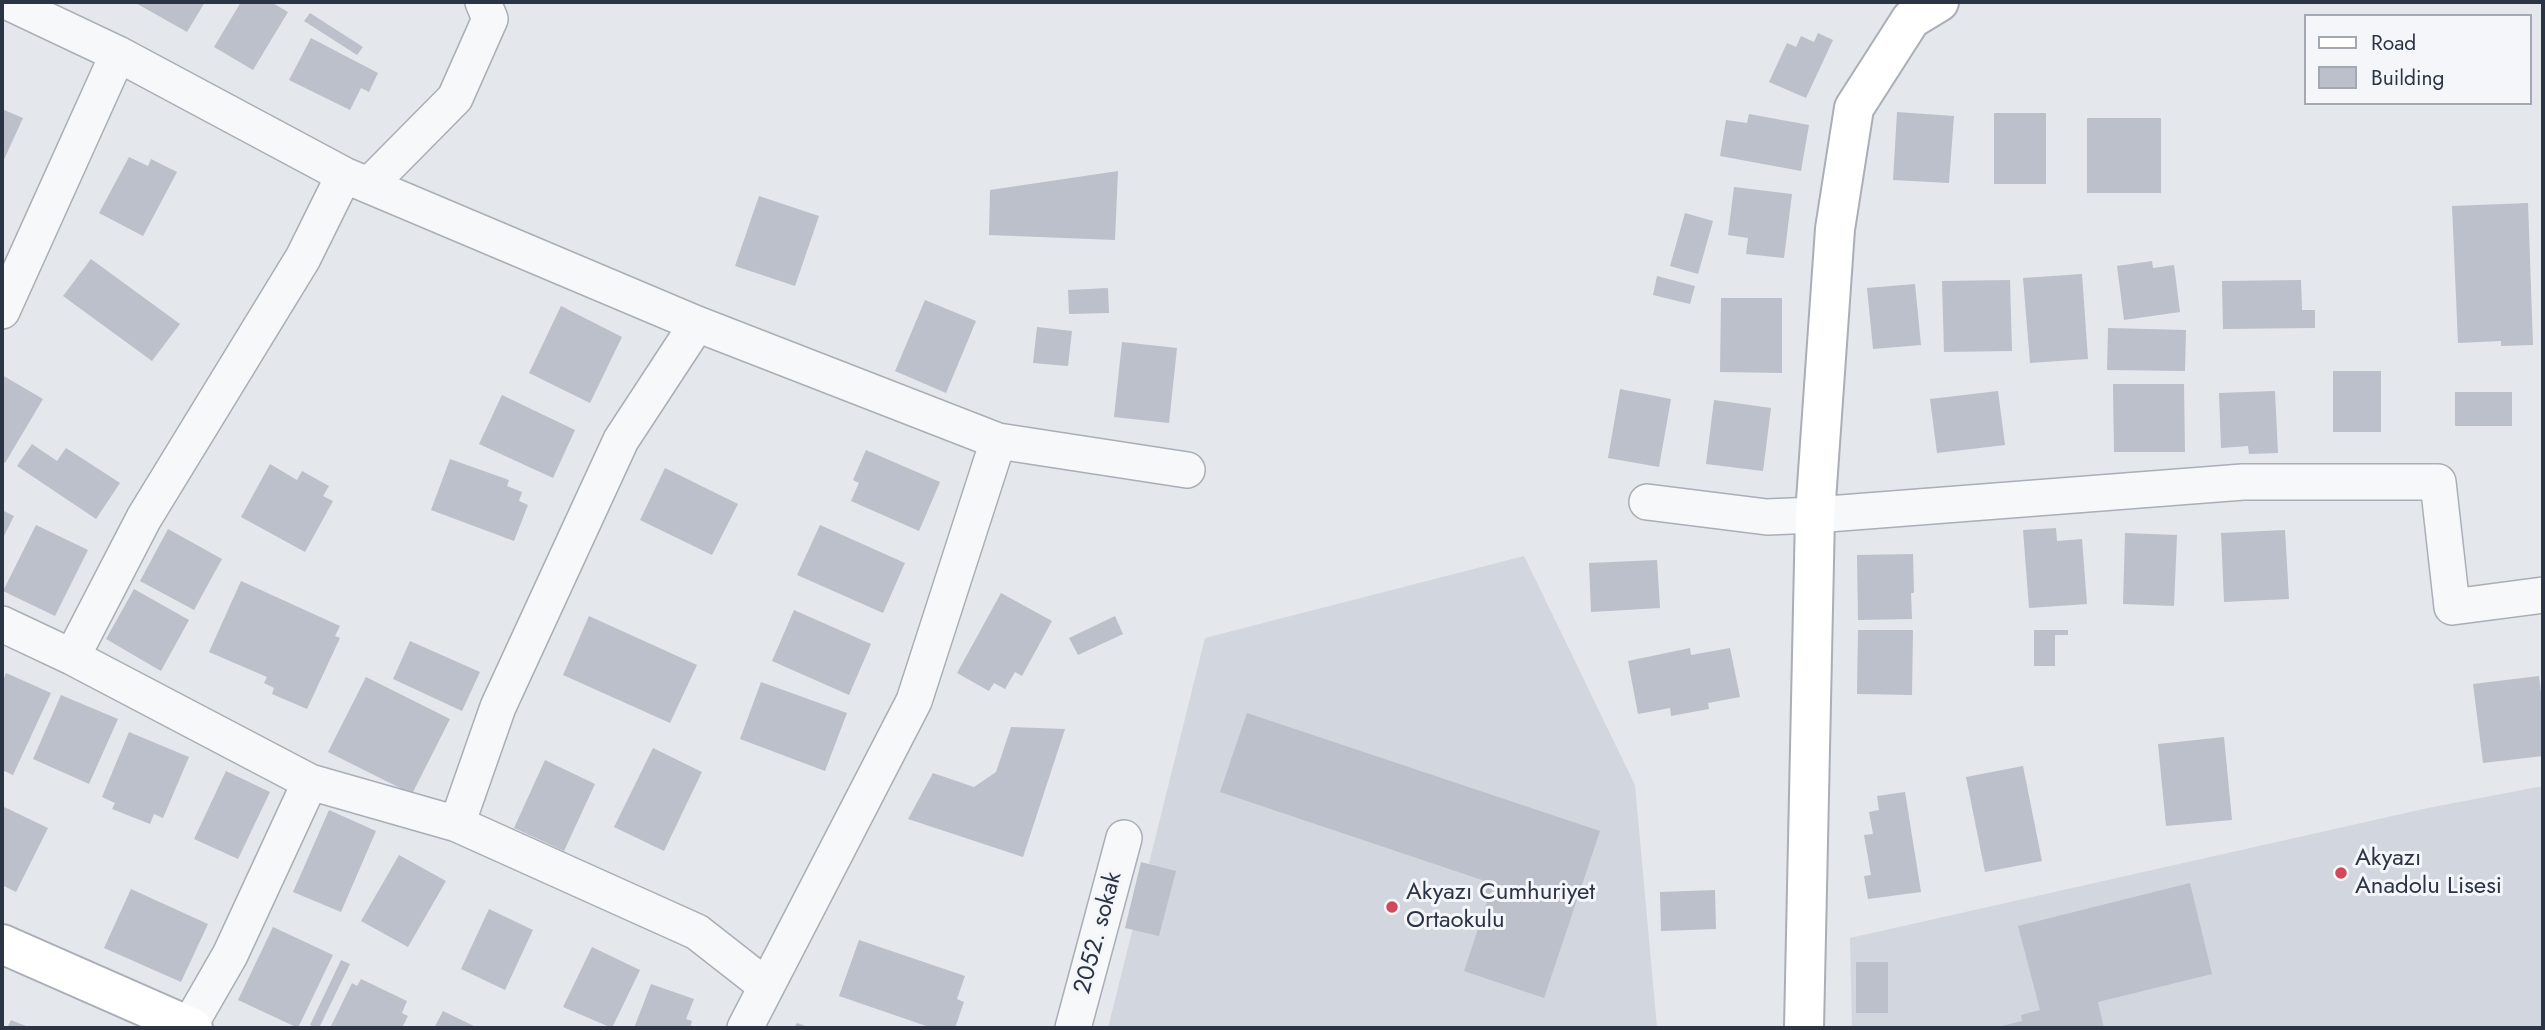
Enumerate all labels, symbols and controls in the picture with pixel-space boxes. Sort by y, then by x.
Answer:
legend [2304,14,2531,105]
text: Road [2371,28,2416,58]
text: Building [2371,63,2444,93]
place label: Akyazı Anadolu Lisesi [2355,845,2502,901]
marker: Akyazı Anadolu Lisesi [2333,865,2349,881]
street label: 2052. sokak [1069,869,1129,997]
place label: Akyazı Cumhuriyet Ortaokulu [1406,879,1595,935]
marker: Akyazı Cumhuriyet Ortaokulu [1384,899,1400,915]

